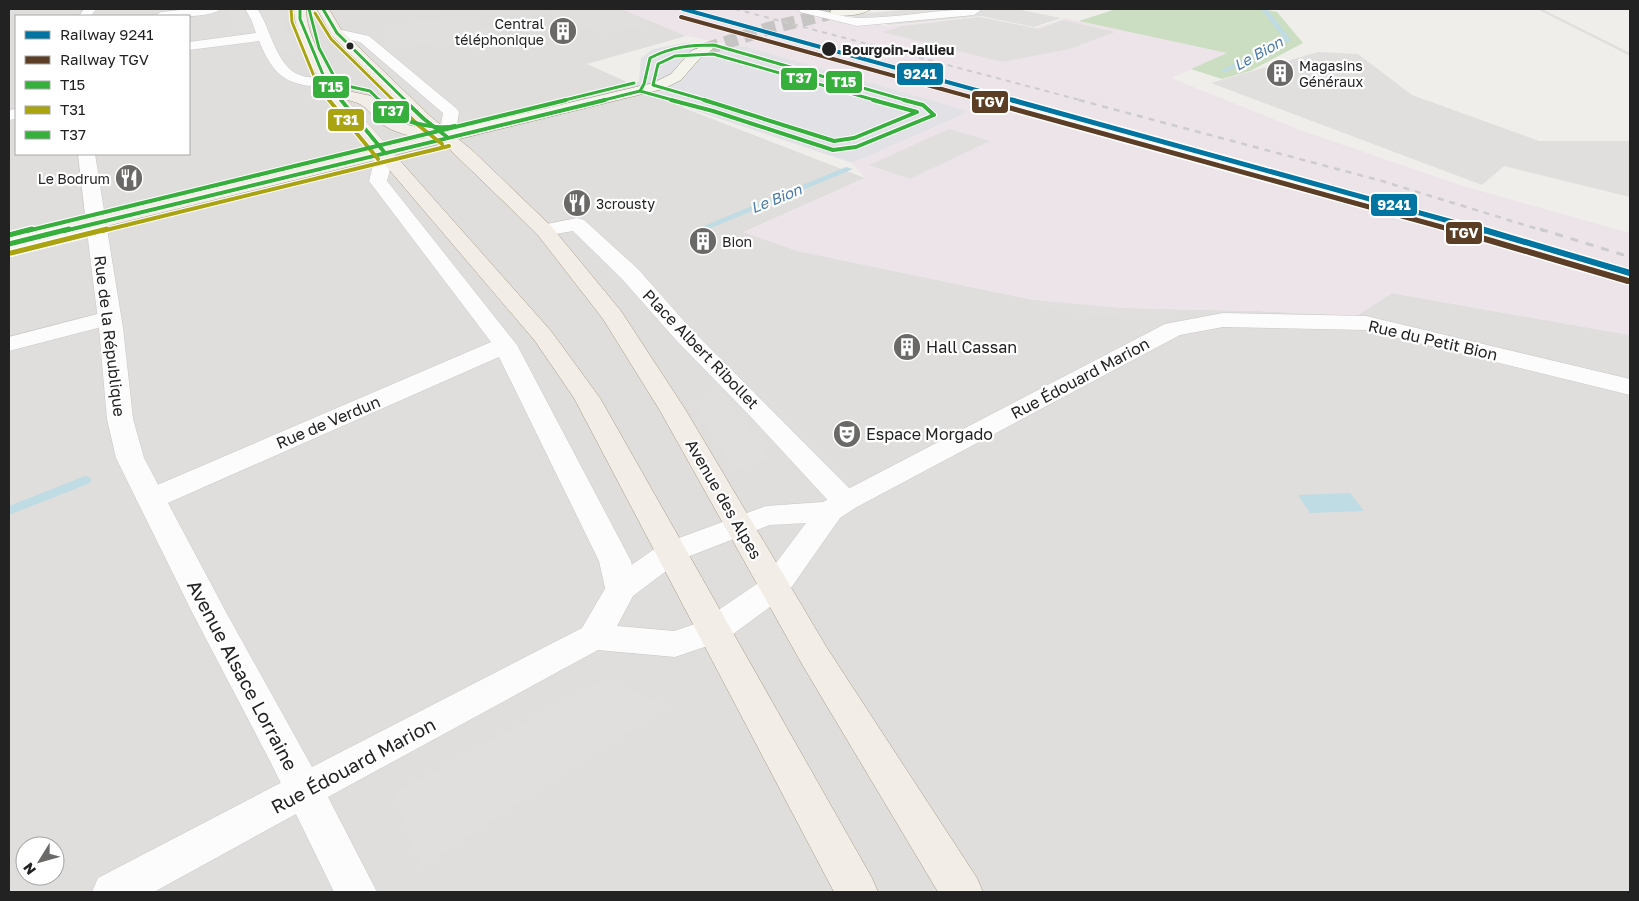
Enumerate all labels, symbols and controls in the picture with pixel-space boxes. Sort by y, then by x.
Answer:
legend [15,15,190,155]
place label: Central téléphonique [455,15,544,48]
building icon: Central téléphonique [548,16,578,46]
text: Railway 9241 [60,25,154,43]
water label: Le Bion [1230,32,1286,74]
marker: Bourgoin-Jallieu [820,40,838,58]
unlabelled marker [345,41,355,51]
place label: Bourgoin-Jallieu [842,41,954,58]
text: Railway TGV [60,50,149,68]
place label: Magasins Généraux [1299,57,1363,90]
building icon: Magasins Généraux [1265,58,1295,88]
line badge: 9241 [896,62,944,86]
text: 9241 [903,65,937,82]
line badge: T37 [780,67,818,91]
text: T37 [786,69,812,86]
line badge: T15 [825,70,863,94]
text: T15 [832,73,857,90]
text: T15 [60,75,85,93]
line badge: T15 [312,75,350,99]
text: T15 [319,78,344,95]
line badge: TGV [971,90,1009,114]
text: TGV [976,93,1005,110]
text: T31 [60,100,85,118]
line badge: T37 [372,100,410,124]
text: T37 [378,102,404,119]
line badge: T31 [327,108,365,132]
text: T31 [334,111,358,128]
text: T37 [60,125,86,143]
restaurant icon: Le Bodrum [114,163,144,193]
place label: Le Bodrum [38,170,110,187]
water label: Le Bion [748,179,805,216]
restaurant icon: 3crousty [562,188,592,218]
line badge: 9241 [1370,193,1418,217]
place label: 3crousty [596,195,655,212]
text: 9241 [1377,196,1411,213]
line badge: TGV [1445,221,1483,245]
text: TGV [1450,224,1479,241]
building icon: Bion [688,226,718,256]
place label: Bion [722,233,752,250]
street label: Rue de la République [90,254,130,418]
street label: Place Albert Ribollet [639,285,763,413]
street label: Rue du Petit Bion [1366,315,1500,365]
building icon: Hall Cassan [892,332,922,362]
street label: Rue Édouard Marion [1007,333,1153,423]
place label: Hall Cassan [926,337,1017,357]
street label: Rue de Verdun [273,391,383,453]
theatre icon: Espace Morgado [832,419,862,449]
place label: Espace Morgado [866,424,993,444]
street label: Avenue des Alpes [682,435,766,563]
street label: Avenue Alsace Lorraine [183,576,303,774]
street label: Rue Édouard Marion [267,712,439,818]
north arrow [15,836,65,886]
text: N [19,860,39,878]

